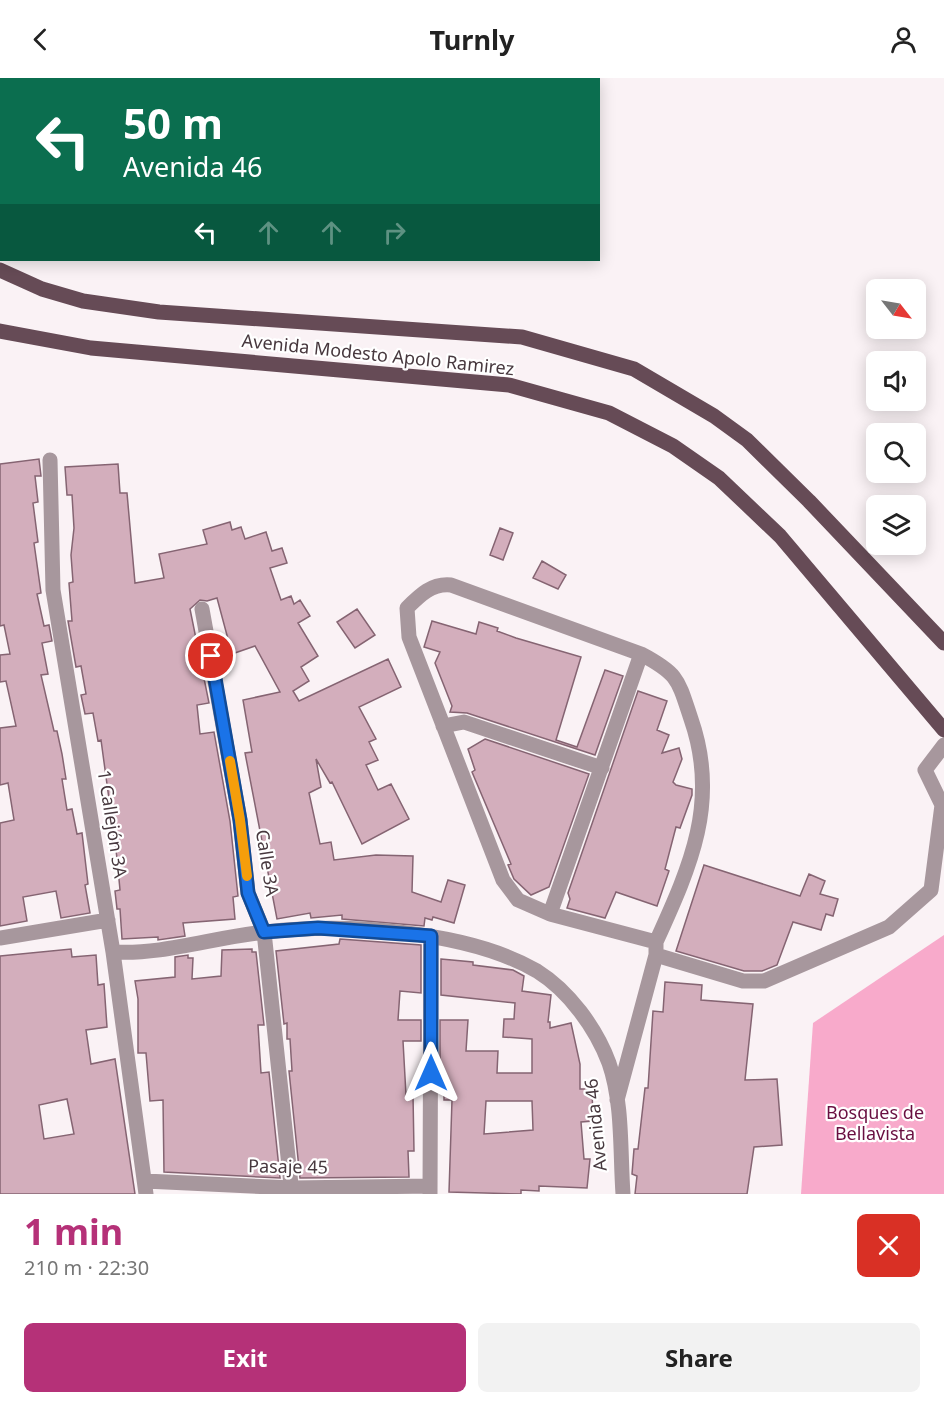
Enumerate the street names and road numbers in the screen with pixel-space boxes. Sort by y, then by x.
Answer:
street label: Avenida Modesto Apolo Ramirez [241,328,515,380]
street label: 1 Callejón 3A [93,768,133,880]
street label: Calle 3A [251,828,285,898]
street label: Avenida 46 [578,1078,612,1173]
street label: Pasaje 45 [248,1153,328,1179]

